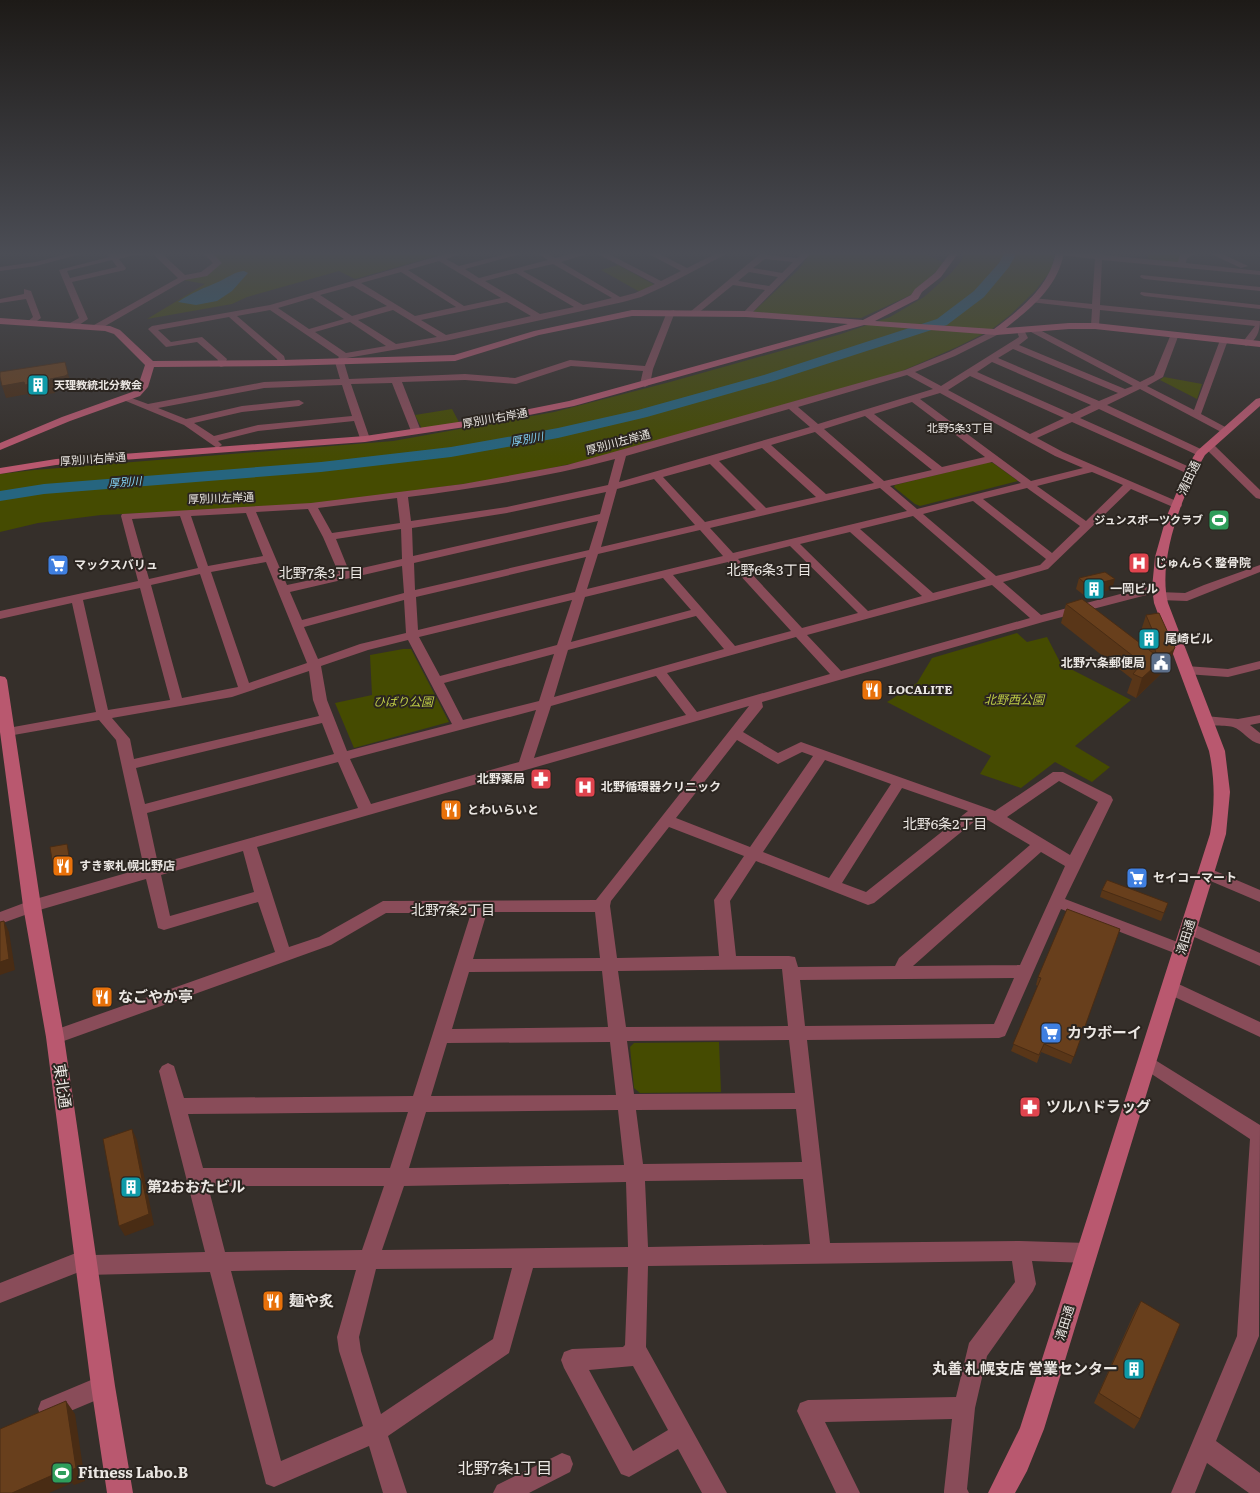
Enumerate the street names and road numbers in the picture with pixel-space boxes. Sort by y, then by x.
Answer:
street label: 厚別川右岸通 [461,403,529,431]
street label: 厚別川左岸通 [584,425,652,457]
street label: 厚別川右岸通 [59,448,126,468]
street label: 清田通 [1172,457,1204,498]
street label: 厚別川左岸通 [188,488,254,506]
street label: 清田通 [1171,917,1199,957]
street label: 東北通 [49,1062,78,1110]
street label: 清田通 [1050,1303,1078,1343]

